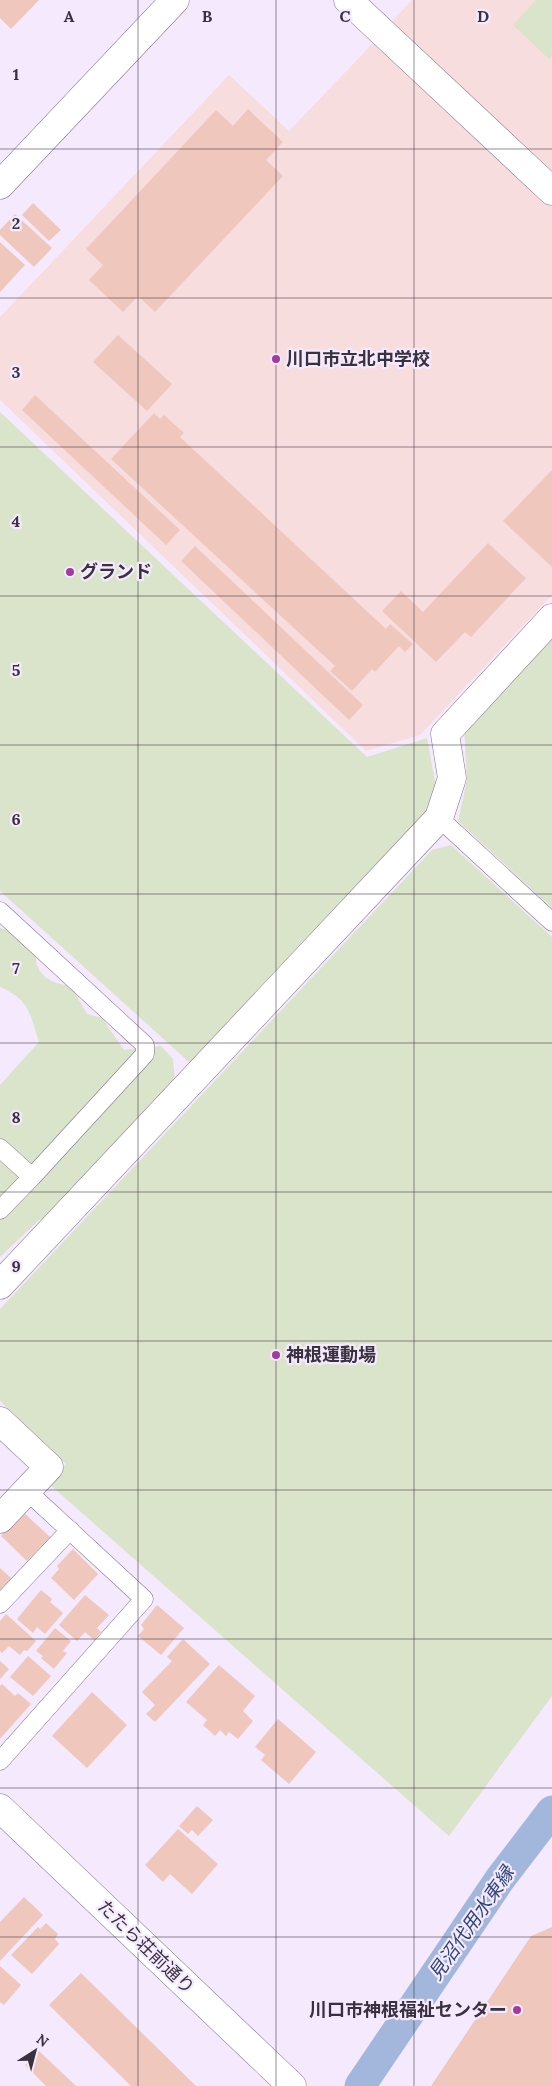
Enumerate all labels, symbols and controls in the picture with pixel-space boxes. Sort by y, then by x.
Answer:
text: A [64,6,75,26]
text: B [202,6,213,26]
text: C [339,6,351,26]
text: D [477,6,489,26]
text: 1 [13,64,19,84]
text: 2 [12,213,20,233]
place label: 川口市立北中学校 [286,347,430,370]
marker: 川口市立北中学校 [270,353,282,365]
text: 3 [12,362,21,382]
text: 4 [12,511,21,531]
place label: グランド [80,560,152,583]
marker: グランド [64,566,76,578]
text: 5 [12,660,21,680]
text: 6 [11,809,21,829]
text: 7 [12,958,20,978]
text: 8 [11,1107,21,1127]
text: 9 [11,1256,21,1276]
place label: 神根運動場 [286,1343,376,1366]
marker: 神根運動場 [270,1349,282,1361]
water label: 見沼代用水東縁 [423,1860,520,1984]
street label: たたら荘前通り [93,1895,200,1999]
place label: 川口市神根福祉センター [309,1998,507,2021]
marker: 川口市神根福祉センター [511,2004,523,2016]
north arrow [10,2026,60,2076]
text: N [33,2030,52,2051]

